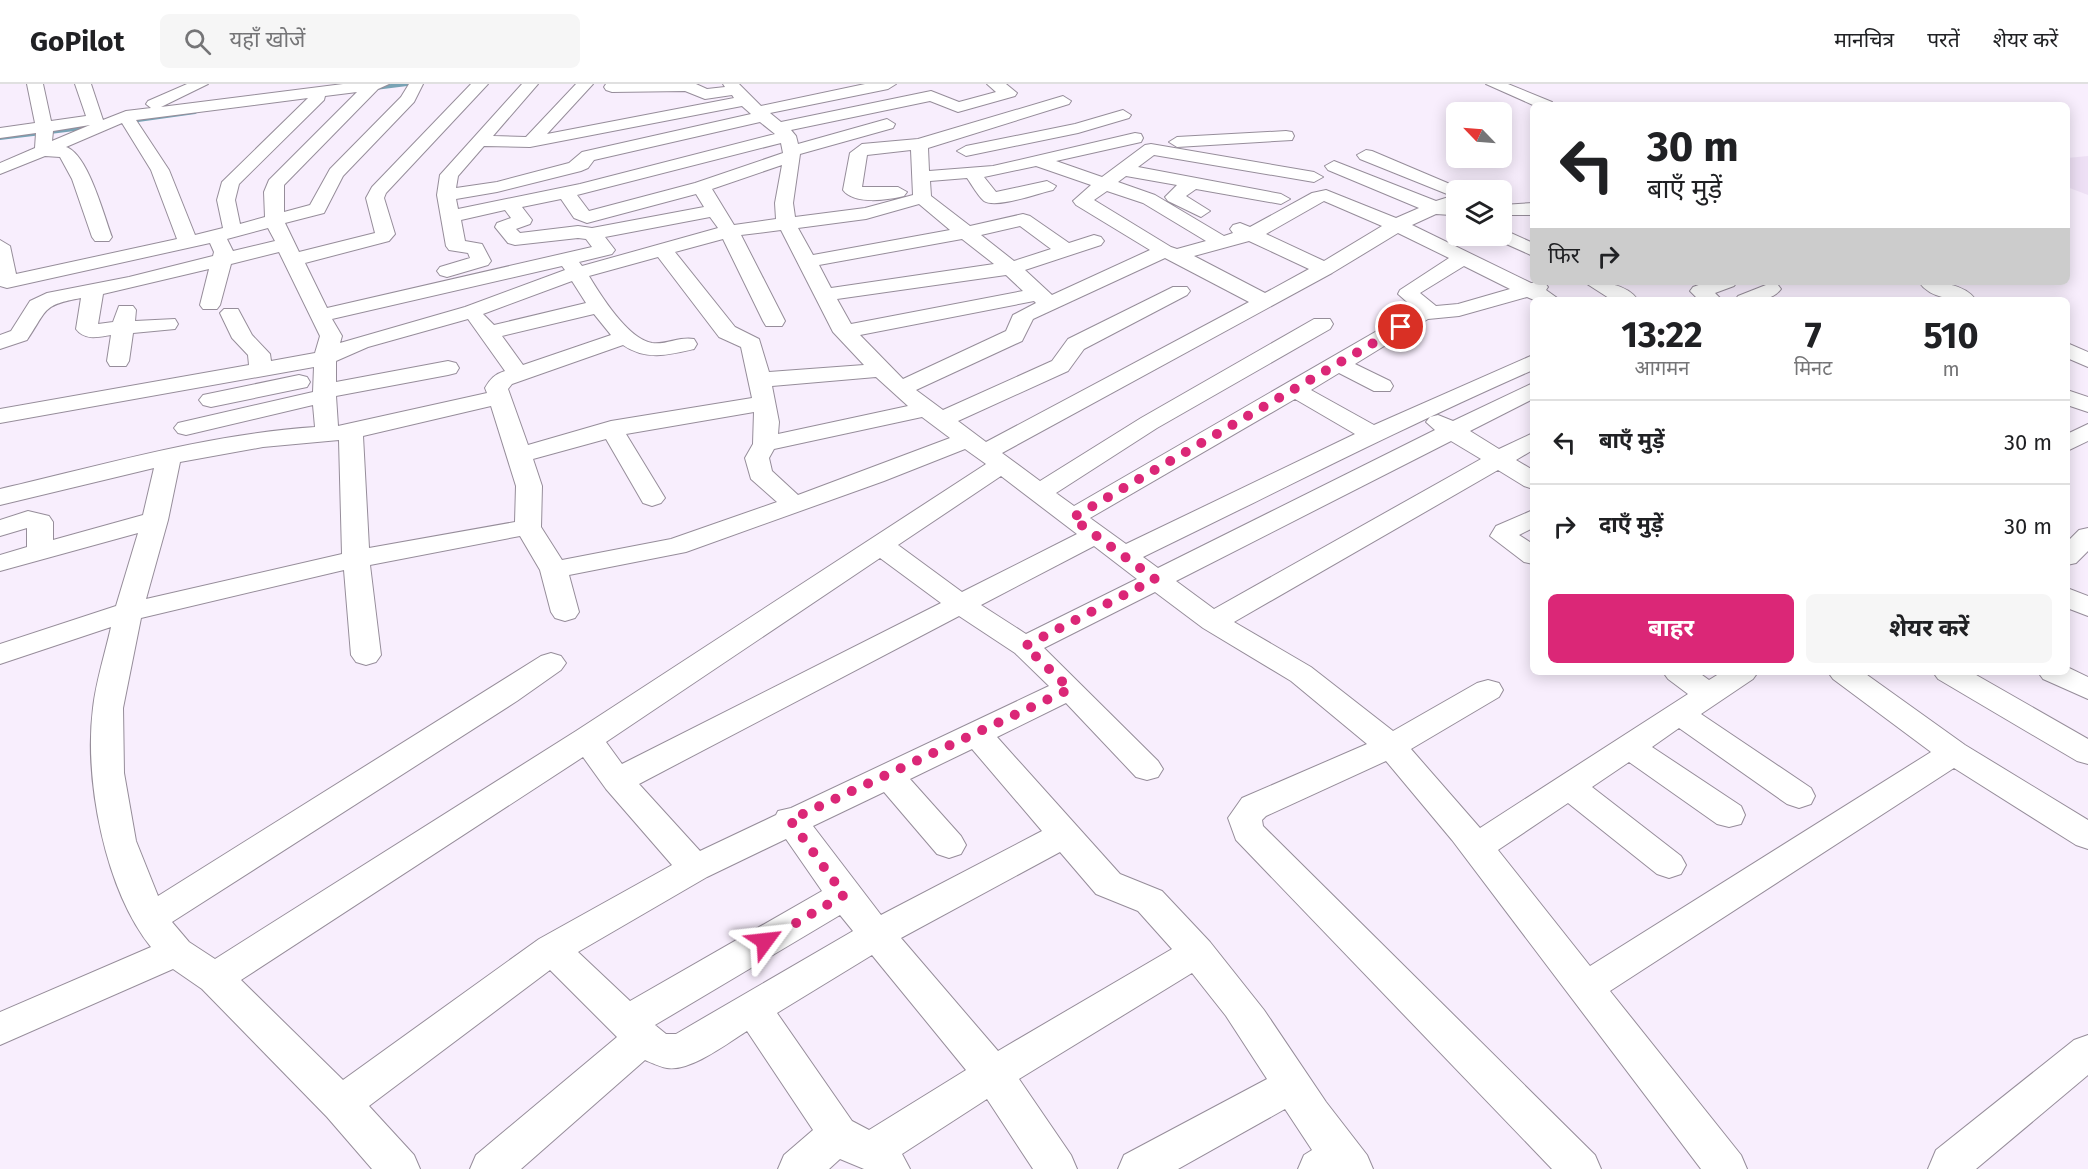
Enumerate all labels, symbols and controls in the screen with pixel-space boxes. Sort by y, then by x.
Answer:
search box [160,14,580,68]
text: GoPilot [30,25,124,58]
icon: search [181,25,214,58]
text: यहाँ खोजें [229,26,305,53]
text: मानचित्र [1834,27,1894,53]
text: परतें [1927,27,1960,53]
text: शेयर करें [1993,27,2058,53]
north arrow [1446,102,1512,168]
map controls [1446,102,1512,246]
text: 30 m [1647,122,1739,172]
icon: left [1548,126,1626,204]
text: बाएँ मुड़ें [1647,173,1722,205]
button: layers [1446,180,1512,246]
icon: right [1592,240,1625,273]
text: फिर [1548,242,1580,269]
pin [1375,301,1426,352]
icon: arrive [1384,310,1417,343]
text: 13:22 [1621,313,1703,357]
text: 7 [1805,313,1822,357]
text: 510 [1924,314,1979,358]
text: आगमन [1635,356,1689,380]
text: मिनट [1794,356,1832,380]
text: m [1943,357,1960,381]
icon: left [1548,426,1581,459]
text: बाएँ मुड़ें [1599,427,1665,454]
text: 30 m [2004,429,2052,456]
icon: right [1548,510,1581,543]
text: दाएँ मुड़ें [1599,511,1663,538]
text: 30 m [2004,513,2052,540]
button: बाहर [1548,594,1794,663]
button: शेयर करें [1806,594,2052,663]
position arrow [733,909,797,973]

